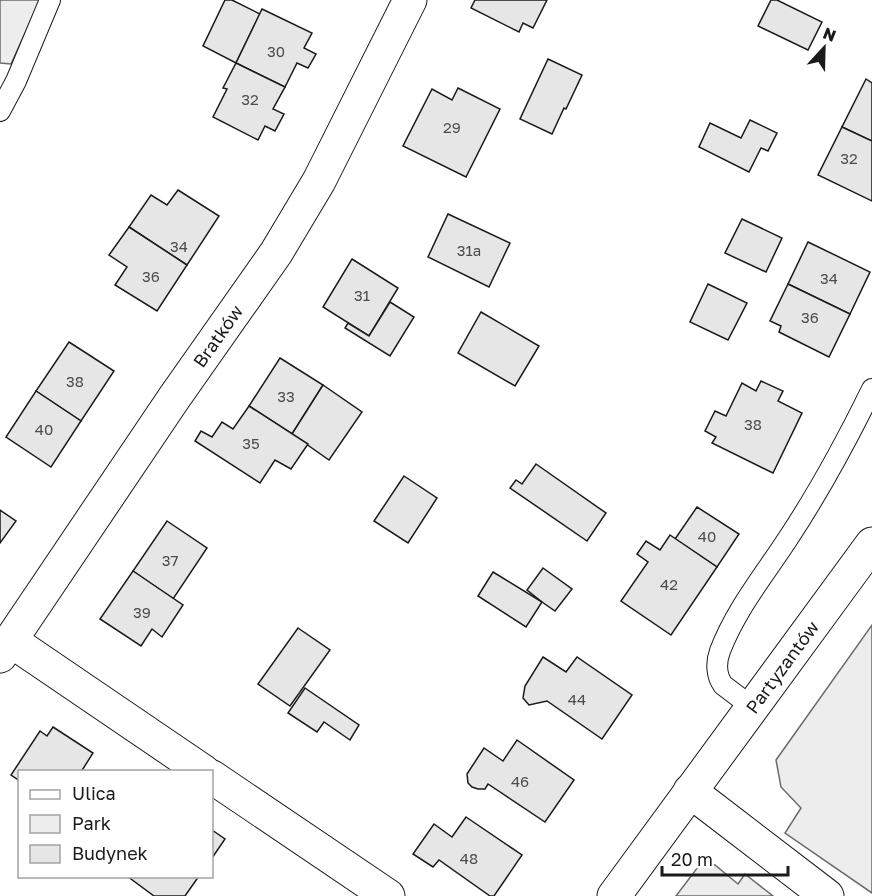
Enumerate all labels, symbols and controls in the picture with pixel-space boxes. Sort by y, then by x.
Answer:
north arrow [794,18,854,78]
text: N [820,23,839,46]
house number: 30 [267,42,285,60]
house number: 32 [241,90,259,108]
house number: 29 [443,118,461,136]
house number: 32 [840,149,858,167]
house number: 34 [170,237,188,255]
house number: 31a [457,241,481,259]
house number: 36 [142,267,160,285]
house number: 34 [820,269,838,287]
house number: 31 [354,286,370,304]
street label: Bratków [188,300,247,371]
house number: 36 [801,308,819,326]
house number: 38 [66,372,84,390]
house number: 33 [277,387,295,405]
house number: 38 [744,415,762,433]
house number: 40 [35,420,53,438]
house number: 35 [242,434,260,452]
house number: 40 [698,527,716,545]
house number: 37 [162,551,178,569]
house number: 42 [660,575,678,593]
house number: 39 [133,603,151,621]
street label: Partyzantów [741,616,823,718]
house number: 44 [568,690,586,708]
legend [18,770,213,878]
house number: 46 [511,772,529,790]
text: Ulica [72,782,116,804]
text: Park [72,812,111,834]
scale bar [662,839,788,877]
text: Budynek [72,842,148,864]
text: 20 m [671,848,713,870]
house number: 48 [460,849,478,867]

